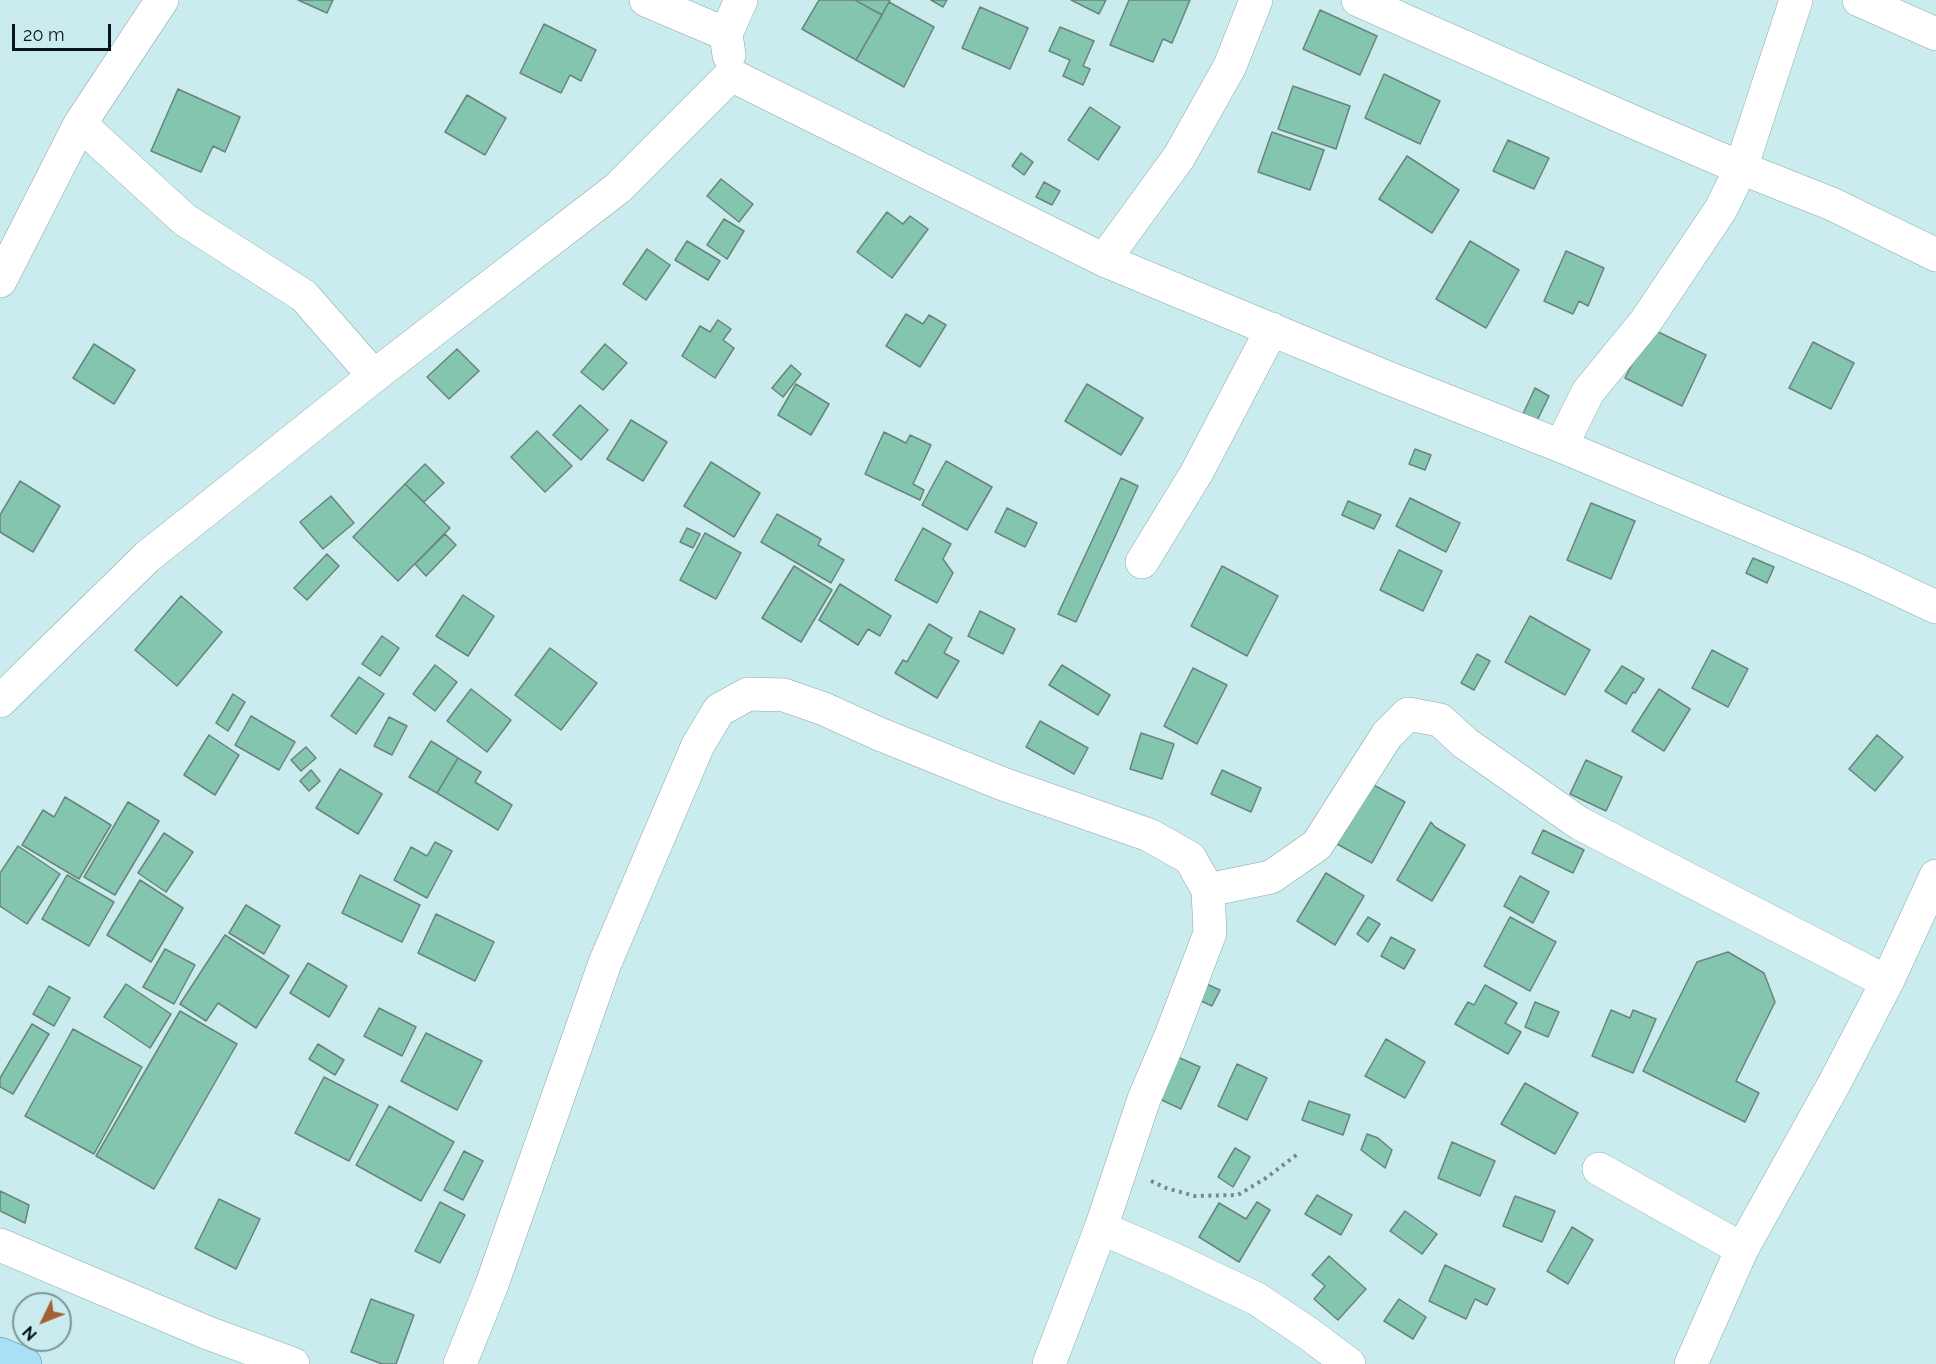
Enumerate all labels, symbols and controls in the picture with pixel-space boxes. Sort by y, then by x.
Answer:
scale bar [15,12,114,50]
text: 20 m [23,24,65,45]
north arrow [12,1292,72,1352]
text: N [19,1322,41,1344]

